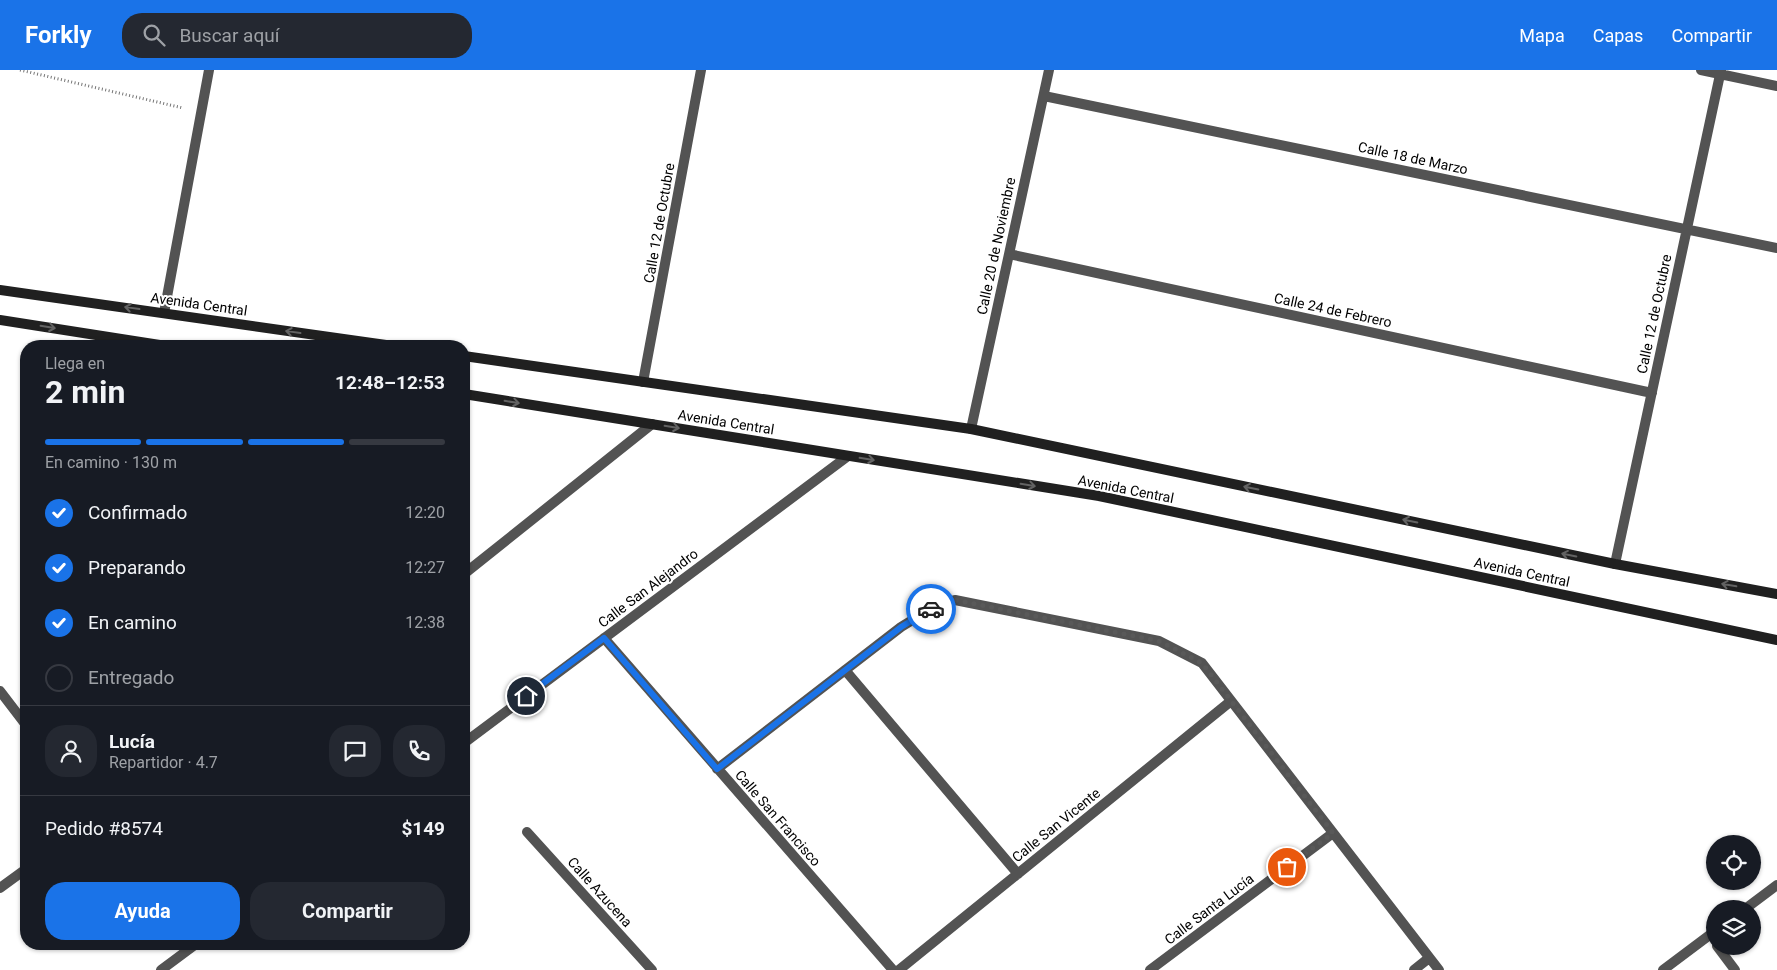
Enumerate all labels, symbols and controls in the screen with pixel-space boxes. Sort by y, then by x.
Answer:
search box [122,13,472,58]
text: Forkly [25,21,92,49]
icon: search [140,21,168,49]
text: Buscar aquí [180,24,279,47]
text: Mapa [1519,25,1565,46]
text: Capas [1593,25,1643,46]
text: Compartir [1671,25,1752,46]
street label: Calle 18 de Marzo [1357,139,1469,177]
street label: Calle 12 de Octubre [641,162,677,284]
street label: Calle 20 de Noviembre [974,176,1018,316]
street label: Calle 12 de Octubre [1634,253,1674,375]
street label: Avenida Central [150,289,248,319]
street label: Calle 24 de Febrero [1273,290,1393,330]
one-way arrow [125,303,141,313]
one-way arrow [40,323,56,333]
one-way arrow [285,326,301,336]
text: Llega en [45,354,105,373]
text: 12:48–12:53 [335,371,445,394]
text: 2 min [45,373,125,411]
one-way arrow [504,397,520,407]
street label: Avenida Central [677,406,775,438]
one-way arrow [664,423,680,433]
text: En camino · 130 m [45,453,177,472]
one-way arrow [859,454,875,464]
street label: Avenida Central [1077,472,1175,506]
one-way arrow [1019,480,1035,490]
one-way arrow [1244,483,1260,492]
icon: check [45,499,73,527]
text: Confirmado [88,501,187,524]
text: 12:20 [405,503,445,522]
one-way arrow [1403,516,1419,526]
street label: Calle San Alejandro [595,545,701,631]
one-way arrow [1562,550,1578,559]
icon: check [45,554,73,582]
street label: Avenida Central [1473,554,1571,590]
text: Preparando [88,556,186,579]
text: 12:27 [405,558,445,577]
one-way arrow [1721,580,1737,590]
courier [906,584,956,634]
icon: car [917,595,945,623]
icon: check [45,609,73,637]
text: En camino [88,611,177,634]
text: 12:38 [405,613,445,632]
text: Entregado [88,666,174,689]
pin [505,675,547,717]
icon: home [512,682,540,710]
button: person [45,725,97,777]
button: chat [329,725,381,777]
button: phone [393,725,445,777]
text: Lucía [109,730,155,753]
text: Repartidor · 4.7 [109,753,218,772]
street label: Calle San Francisco [732,767,824,869]
street label: Calle San Vicente [1009,785,1103,865]
text: Pedido #8574 [45,817,163,840]
text: $149 [401,817,445,840]
map controls [1706,835,1761,955]
button: locate [1706,835,1761,890]
pin [1266,846,1308,888]
icon: bag [1273,853,1301,881]
street label: Calle Azucena [564,854,636,930]
street label: Calle Santa Lucía [1161,870,1257,948]
button: Ayuda [45,882,240,940]
button: Compartir [250,882,445,940]
button: layers [1706,900,1761,955]

